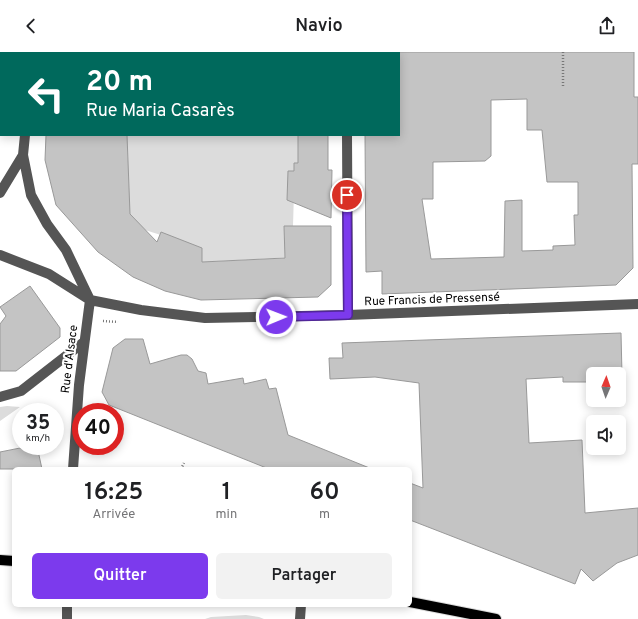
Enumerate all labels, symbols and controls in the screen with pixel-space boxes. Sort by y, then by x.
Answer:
icon: back [20,15,42,37]
text: Navio [295,15,343,38]
icon: share [596,15,618,37]
text: 20 m [86,65,153,101]
icon: left [20,68,72,120]
text: Rue Maria Casarès [86,100,235,123]
pin [330,178,364,212]
icon: arrive [336,184,358,206]
street label: Rue Francis de Pressensé [364,290,500,310]
position arrow [255,296,297,338]
street label: Rue d'Alsace [58,324,82,394]
north arrow [586,367,626,407]
map controls [586,367,626,455]
speed limit sign: 40 [72,403,124,455]
text: 35 [26,411,50,437]
button: sound [586,415,626,455]
text: km/h [26,432,50,445]
text: 16:25 [84,478,143,508]
text: 1 [222,478,231,508]
text: 60 [309,478,340,508]
text: Arrivée [92,507,135,523]
text: min [216,507,237,523]
text: m [319,507,330,523]
button: Quitter [32,553,208,599]
button: Partager [216,553,392,599]

